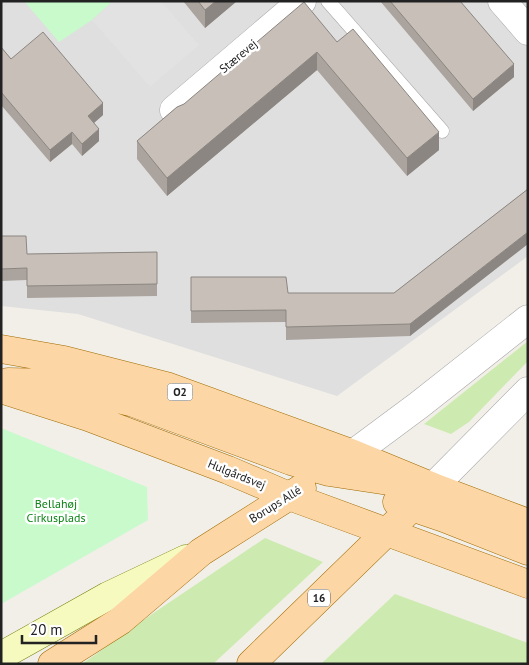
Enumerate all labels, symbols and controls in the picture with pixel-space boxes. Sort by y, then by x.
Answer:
street label: Stærevej [216,36,260,76]
road number: O2 [168,384,192,401]
street label: Hulgårdsvej [206,456,268,492]
street label: Borups Allé [246,482,304,526]
park label: Bellahøj Cirkusplads [27,496,85,525]
road number: 16 [308,590,330,606]
scale bar [22,612,96,644]
text: 20 m [30,620,63,639]

